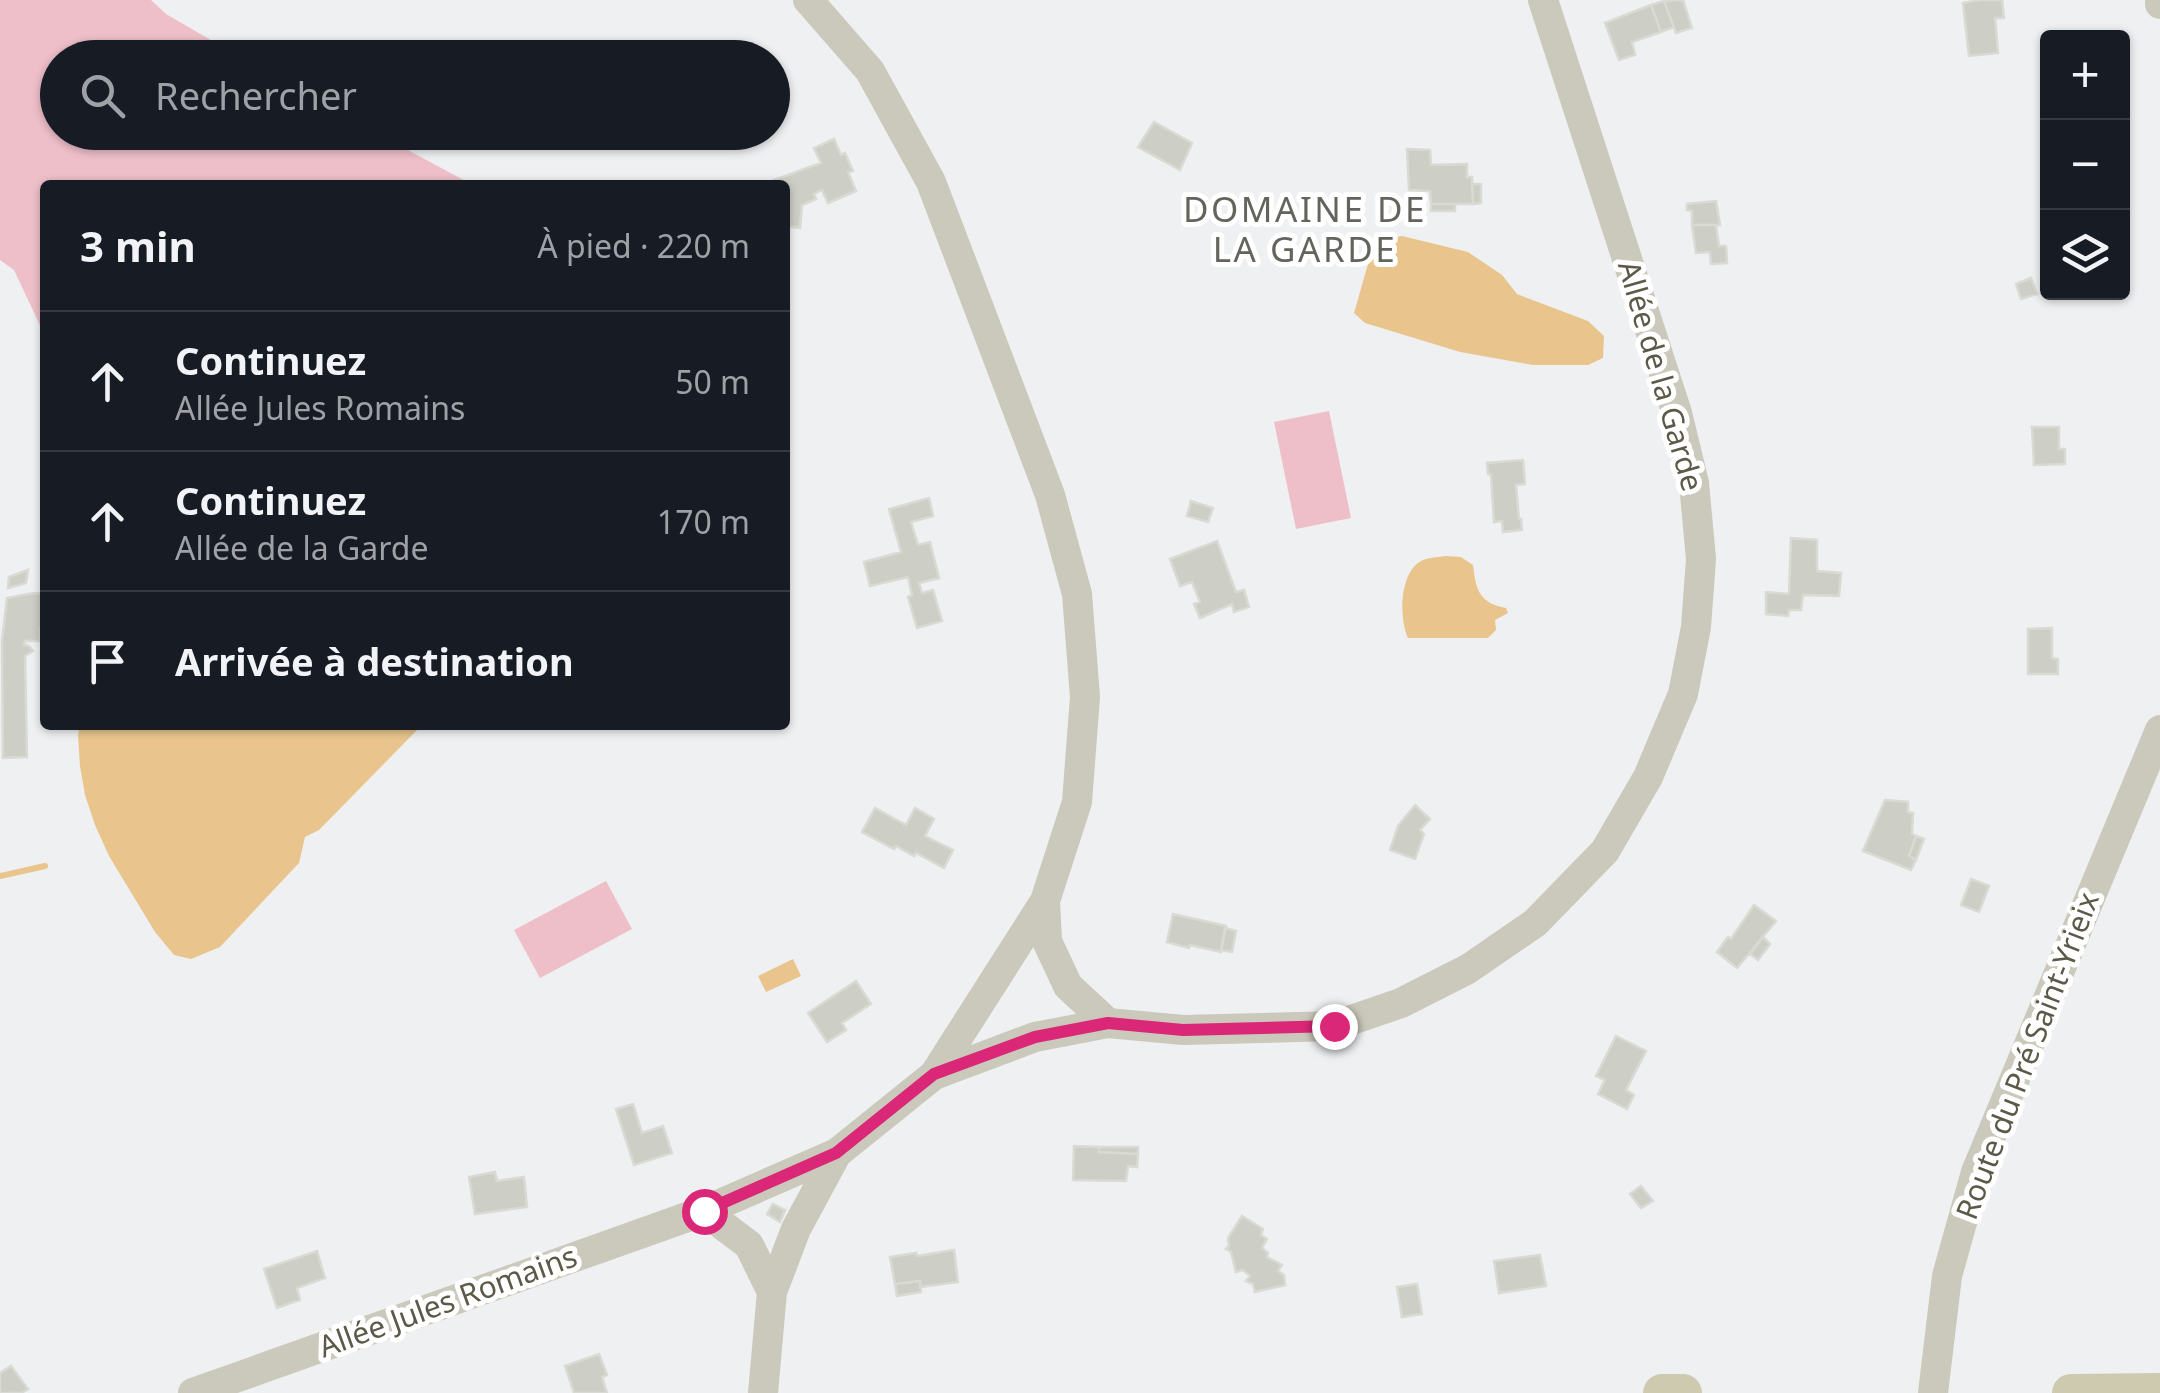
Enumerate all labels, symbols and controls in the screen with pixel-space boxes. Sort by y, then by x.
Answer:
map controls [2040,30,2130,300]
button: + [2040,30,2130,120]
search box [40,40,790,150]
icon: search [75,68,130,123]
text: Rechercher [155,69,357,121]
button: − [2040,120,2130,210]
district label: DOMAINE DE LA GARDE [1183,185,1427,272]
button: layers [2040,210,2130,300]
text: 3 min [80,217,196,274]
text: À pied · 220 m [537,224,750,267]
street label: Allée de la Garde [1609,256,1714,495]
text: Continuez [175,334,366,386]
icon: ahead [80,354,135,409]
text: 50 m [675,360,750,403]
text: Allée Jules Romains [175,386,465,429]
text: Continuez [175,474,366,526]
icon: ahead [80,494,135,549]
text: 170 m [657,500,750,543]
text: Allée de la Garde [175,526,429,569]
icon: arrive [80,634,135,689]
text: Arrivée à destination [175,635,574,687]
street label: Route du Pré Saint-Yrieix [1945,886,2108,1225]
route end [1312,1004,1358,1050]
route start [682,1189,728,1235]
street label: Allée Jules Romains [313,1235,582,1366]

